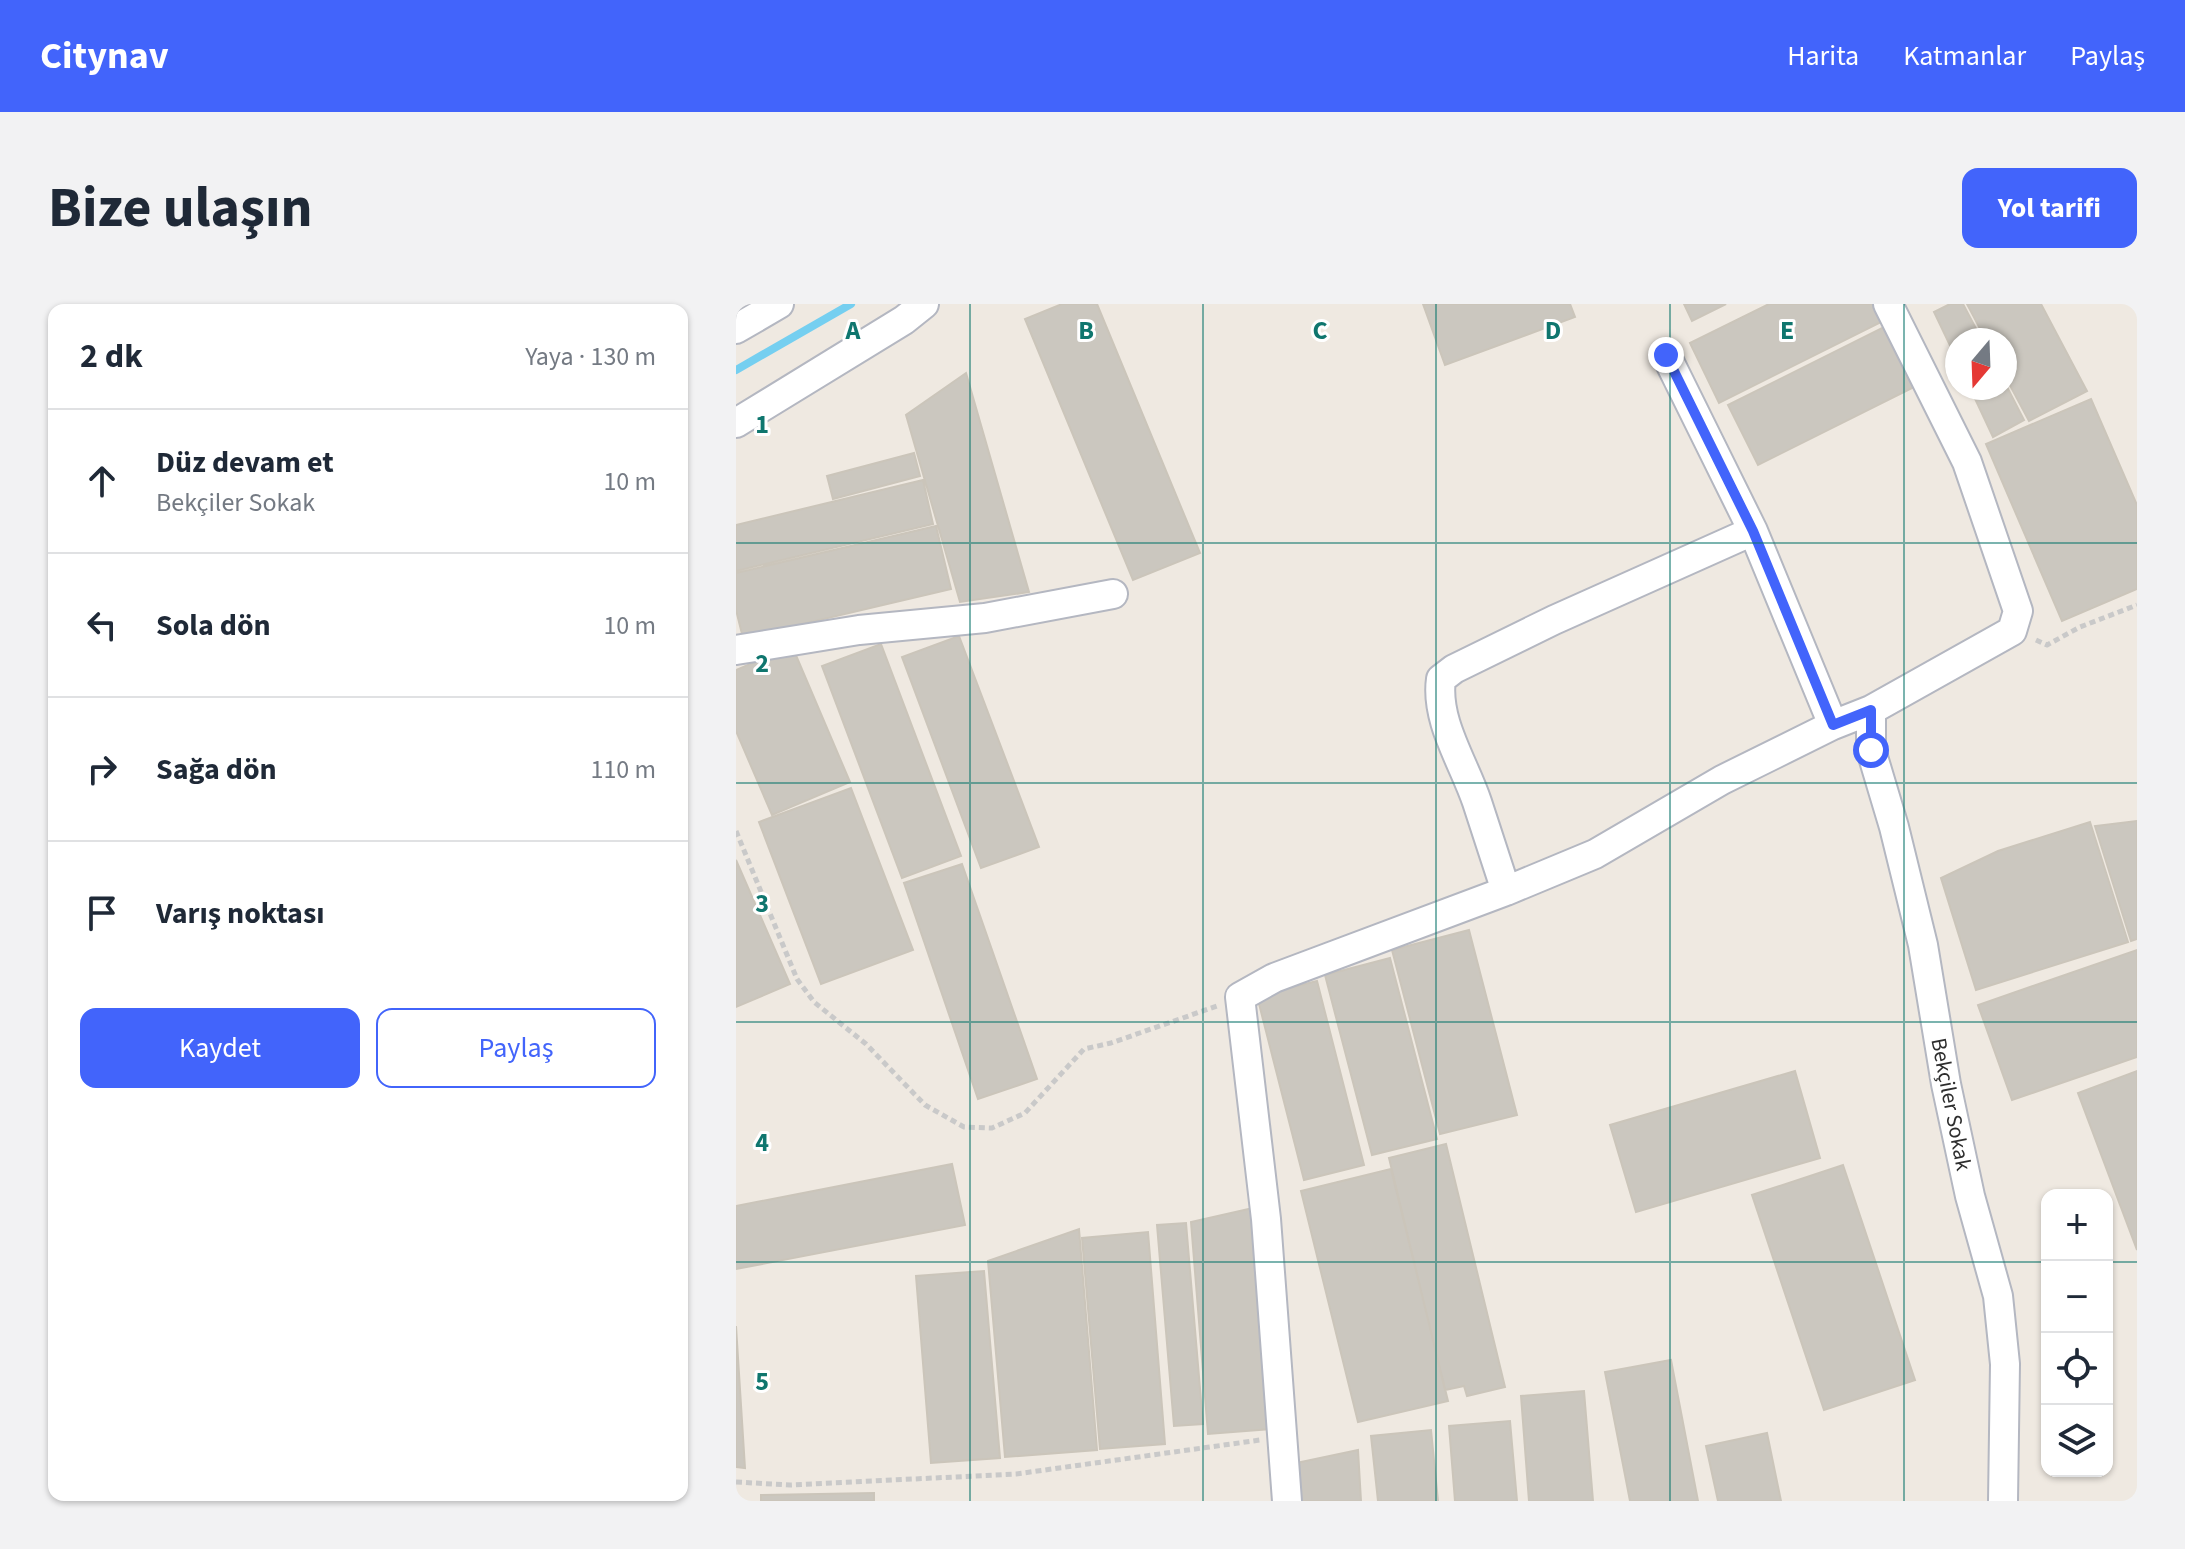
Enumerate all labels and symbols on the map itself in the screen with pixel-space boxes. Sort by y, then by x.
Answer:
text: A [845,312,862,349]
text: B [1078,312,1094,349]
text: C [1312,312,1328,349]
text: D [1545,312,1561,349]
text: E [1780,312,1794,349]
north arrow [1945,328,2017,400]
route end [1648,337,1684,373]
text: 1 [755,406,769,443]
text: 2 [755,645,769,682]
route start [1853,732,1889,768]
text: 3 [755,885,769,922]
street label: Bekçiler Sokak [1922,1035,1980,1173]
text: 4 [755,1124,769,1161]
text: 5 [755,1363,769,1400]

